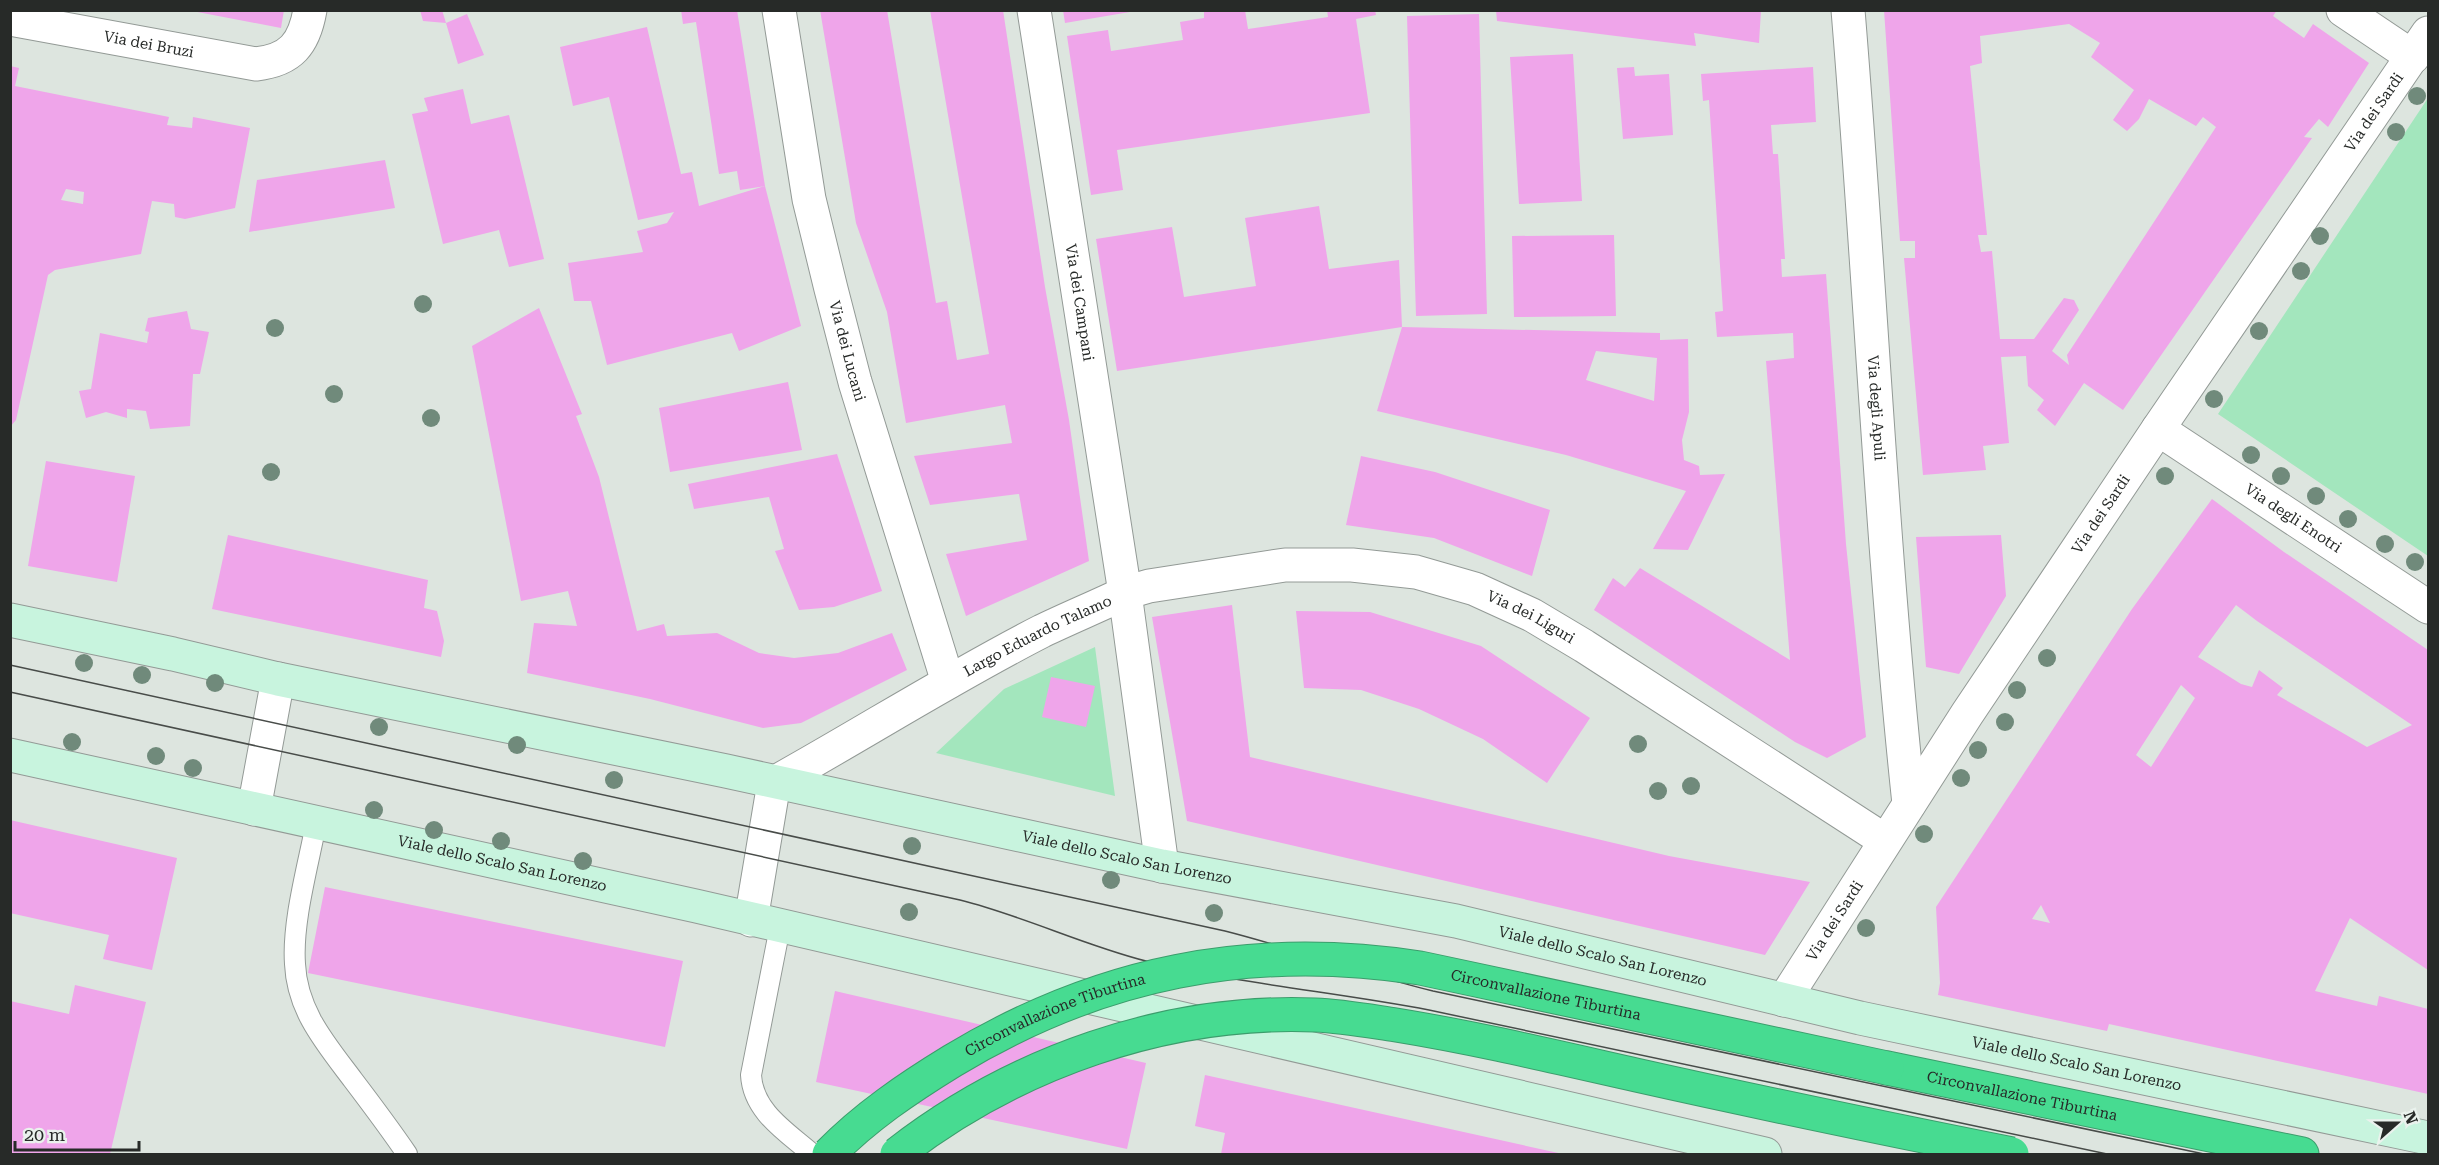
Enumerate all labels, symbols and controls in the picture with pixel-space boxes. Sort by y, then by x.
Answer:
street label: Via dei Bruzi [102,27,195,61]
street label: Via dei Sardi [2341,69,2407,155]
street label: Via dei Campani [1062,242,1098,363]
street label: Via dei Lucani [825,299,869,404]
street label: Via degli Apuli [1864,355,1889,462]
street label: Via dei Sardi [2068,471,2134,557]
street label: Via degli Enotri [2242,480,2345,557]
street label: Via dei Liguri [1484,587,1578,648]
street label: Largo Eduardo Talamo [961,591,1115,680]
street label: Viale dello Scalo San Lorenzo [1020,827,1233,888]
street label: Viale dello Scalo San Lorenzo [396,832,609,895]
street label: Via dei Sardi [1802,877,1867,964]
street label: Viale dello Scalo San Lorenzo [1497,923,1709,990]
street label: Circonvallazione Tiburtina [1449,966,1643,1024]
street label: Circonvallazione Tiburtina [962,970,1147,1060]
street label: Viale dello Scalo San Lorenzo [1970,1033,2183,1095]
street label: Circonvallazione Tiburtina [1925,1067,2119,1125]
north arrow [2367,1093,2427,1153]
text: N [2399,1109,2422,1127]
scale bar [15,1114,140,1152]
text: 20 m [24,1124,65,1145]

